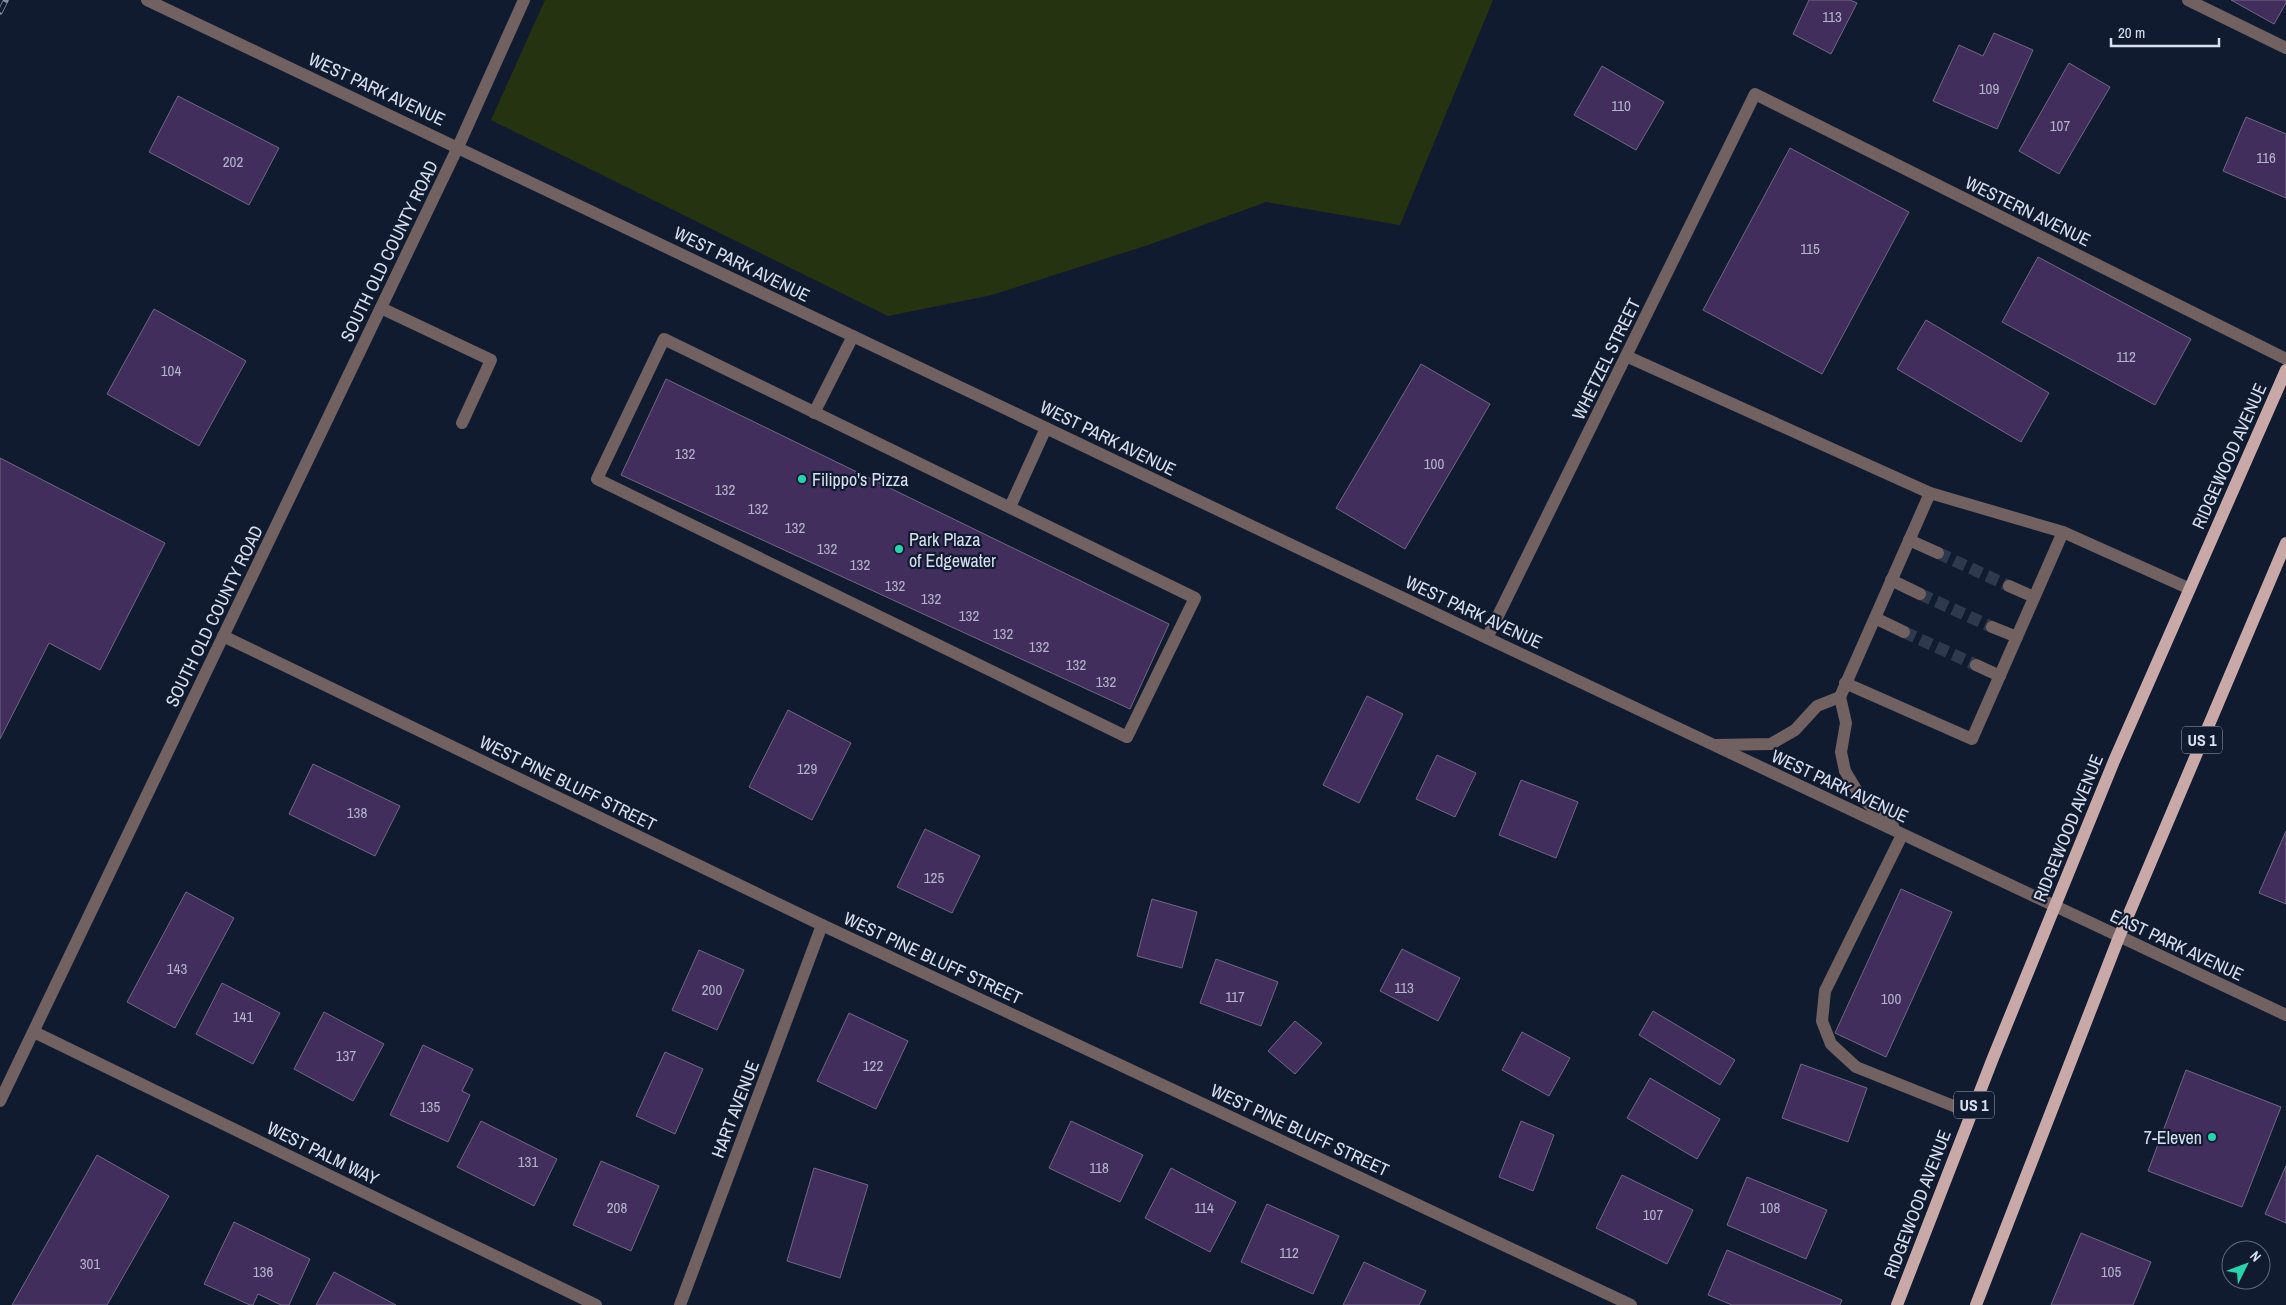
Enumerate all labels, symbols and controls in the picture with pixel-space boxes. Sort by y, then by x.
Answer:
house number: 113 [1822,6,1842,27]
scale bar [2111,15,2218,47]
text: 20 m [2118,22,2145,43]
street label: WEST PARK AVENUE [304,46,450,132]
house number: 109 [1979,78,1999,99]
house number: 110 [1611,95,1631,116]
house number: 107 [2050,115,2070,136]
house number: 116 [2256,147,2276,168]
house number: 202 [223,151,243,172]
street label: SOUTH OLD COUNTY ROAD [334,156,444,346]
street label: WESTERN AVENUE [1961,170,2095,252]
street label: WEST PARK AVENUE [670,220,814,308]
house number: 115 [1800,238,1820,259]
street label: WHETZEL STREET [1566,294,1646,424]
house number: 112 [2116,346,2136,367]
house number: 104 [161,360,181,381]
street label: RIDGEWOOD AVENUE [2186,379,2272,533]
street label: WEST PARK AVENUE [1036,394,1180,482]
house number: 132 [675,443,695,464]
house number: 100 [1424,453,1444,474]
place label: Filippo's Pizza [812,467,908,492]
marker: Filippo's Pizza [796,473,808,485]
house number: 132 [715,479,735,500]
house number: 132 [748,498,768,519]
house number: 132 [785,517,805,538]
street label: SOUTH OLD COUNTY ROAD [159,521,269,711]
place label: Park Plaza of Edgewater [909,527,996,573]
house number: 132 [817,538,837,559]
marker: Park Plaza of Edgewater [893,543,905,555]
house number: 132 [850,554,870,575]
street label: WEST PARK AVENUE [1401,569,1547,655]
house number: 132 [885,575,905,596]
house number: 132 [921,588,941,609]
house number: 132 [959,605,979,626]
house number: 132 [993,623,1013,644]
house number: 132 [1029,636,1049,657]
house number: 132 [1066,654,1086,675]
house number: 132 [1096,671,1116,692]
road number: US 1 [2182,726,2222,754]
street label: WEST PINE BLUFF STREET [475,729,661,837]
street label: WEST PARK AVENUE [1767,743,1913,829]
street label: RIDGEWOOD AVENUE [2027,750,2109,906]
house number: 129 [797,758,817,779]
house number: 138 [347,802,367,823]
house number: 125 [924,867,944,888]
street label: EAST PARK AVENUE [2106,903,2248,987]
street label: WEST PINE BLUFF STREET [840,906,1026,1010]
house number: 143 [167,958,187,979]
house number: 113 [1394,977,1414,998]
house number: 200 [702,979,722,1000]
house number: 117 [1225,986,1245,1007]
house number: 100 [1881,988,1901,1009]
house number: 141 [233,1006,253,1027]
house number: 137 [336,1045,356,1066]
house number: 122 [863,1055,883,1076]
street label: HART AVENUE [705,1057,765,1161]
street label: WEST PINE BLUFF STREET [1207,1078,1393,1182]
road number: US 1 [1954,1092,1994,1118]
house number: 135 [420,1096,440,1117]
street label: WEST PALM WAY [263,1115,383,1191]
place label: 7-Eleven [2144,1125,2202,1150]
street label: RIDGEWOOD AVENUE [1877,1126,1957,1282]
marker: 7-Eleven [2206,1131,2218,1143]
house number: 131 [518,1151,538,1172]
house number: 118 [1089,1157,1109,1178]
house number: 208 [607,1197,627,1218]
house number: 114 [1194,1197,1214,1218]
house number: 108 [1760,1197,1780,1218]
house number: 107 [1643,1204,1663,1225]
north arrow [2221,1240,2271,1290]
house number: 112 [1279,1242,1299,1263]
text: N [2246,1247,2265,1265]
house number: 301 [80,1253,100,1274]
house number: 136 [253,1261,273,1282]
house number: 105 [2101,1261,2121,1282]

